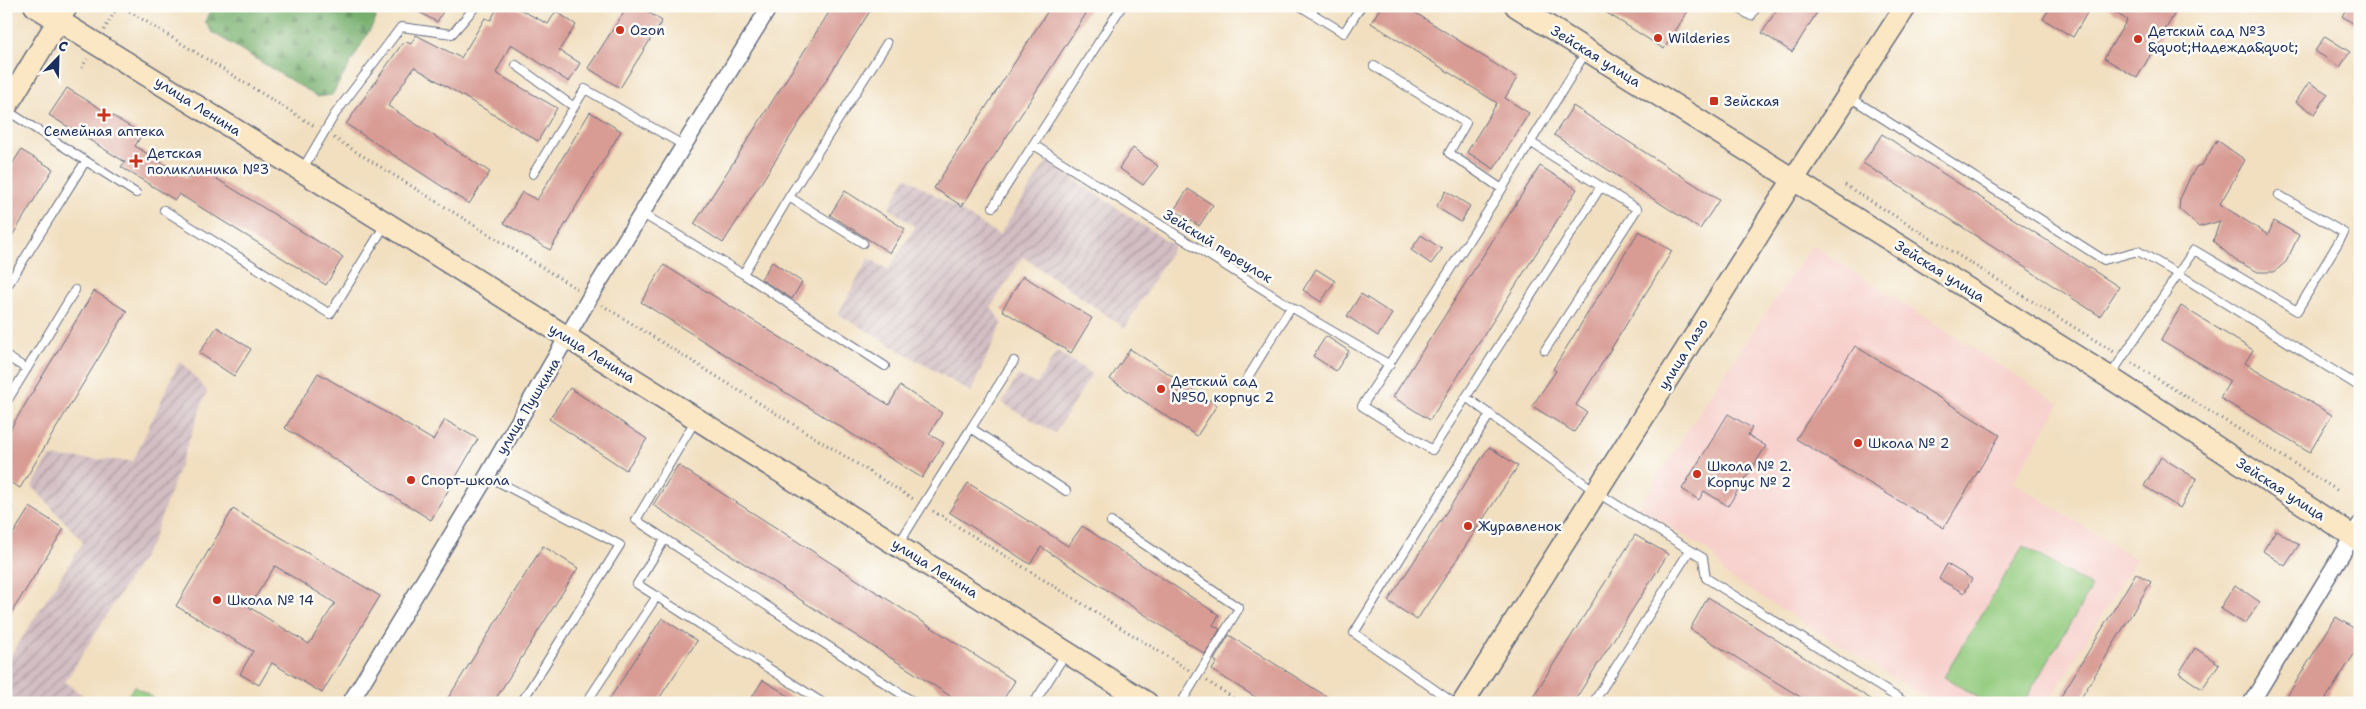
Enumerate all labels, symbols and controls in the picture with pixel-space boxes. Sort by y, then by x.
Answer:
place label: Ozon [630,21,665,39]
street label: Зейская улица [1548,21,1644,91]
place label: Детский сад №3 &quot;Надежда&quot; [2148,22,2298,56]
marker: Ozon [614,24,626,36]
place label: Wilderies [1668,29,1730,47]
north arrow [32,32,82,82]
marker: Wilderies [1652,32,1664,44]
marker: Детский сад №3 &quot;Надежда&quot; [2132,33,2144,45]
text: С [56,36,71,56]
street label: улица Ленина [152,72,245,140]
place label: Зейская [1724,92,1780,110]
marker: Зейская [1708,95,1720,107]
marker: Семейная аптека [98,109,110,121]
place label: Семейная аптека [44,122,164,140]
place label: Детская поликлиника №3 [147,144,269,178]
marker: Детская поликлиника №3 [129,154,143,168]
street label: Зейский переулок [1160,205,1276,287]
street label: Зейская улица [1892,236,1988,306]
street label: улица Лазо [1654,315,1712,393]
street label: улица Ленина [546,319,639,387]
street label: улица Пушкина [492,354,564,458]
place label: Детский сад №50, корпус 2 [1171,372,1274,406]
marker: Детский сад №50, корпус 2 [1155,383,1167,395]
place label: Школа № 2 [1868,434,1950,452]
marker: Школа № 2 [1852,437,1864,449]
street label: Зейская улица [2233,454,2329,525]
place label: Школа № 2. Корпус № 2 [1707,457,1792,491]
marker: Школа № 2. Корпус № 2 [1691,468,1703,480]
place label: Спорт-школа [421,471,510,489]
marker: Спорт-школа [405,474,417,486]
place label: Журавленок [1478,517,1562,535]
marker: Журавленок [1462,520,1474,532]
street label: улица Ленина [889,534,982,602]
place label: Школа № 14 [227,591,314,609]
marker: Школа № 14 [211,594,223,606]

